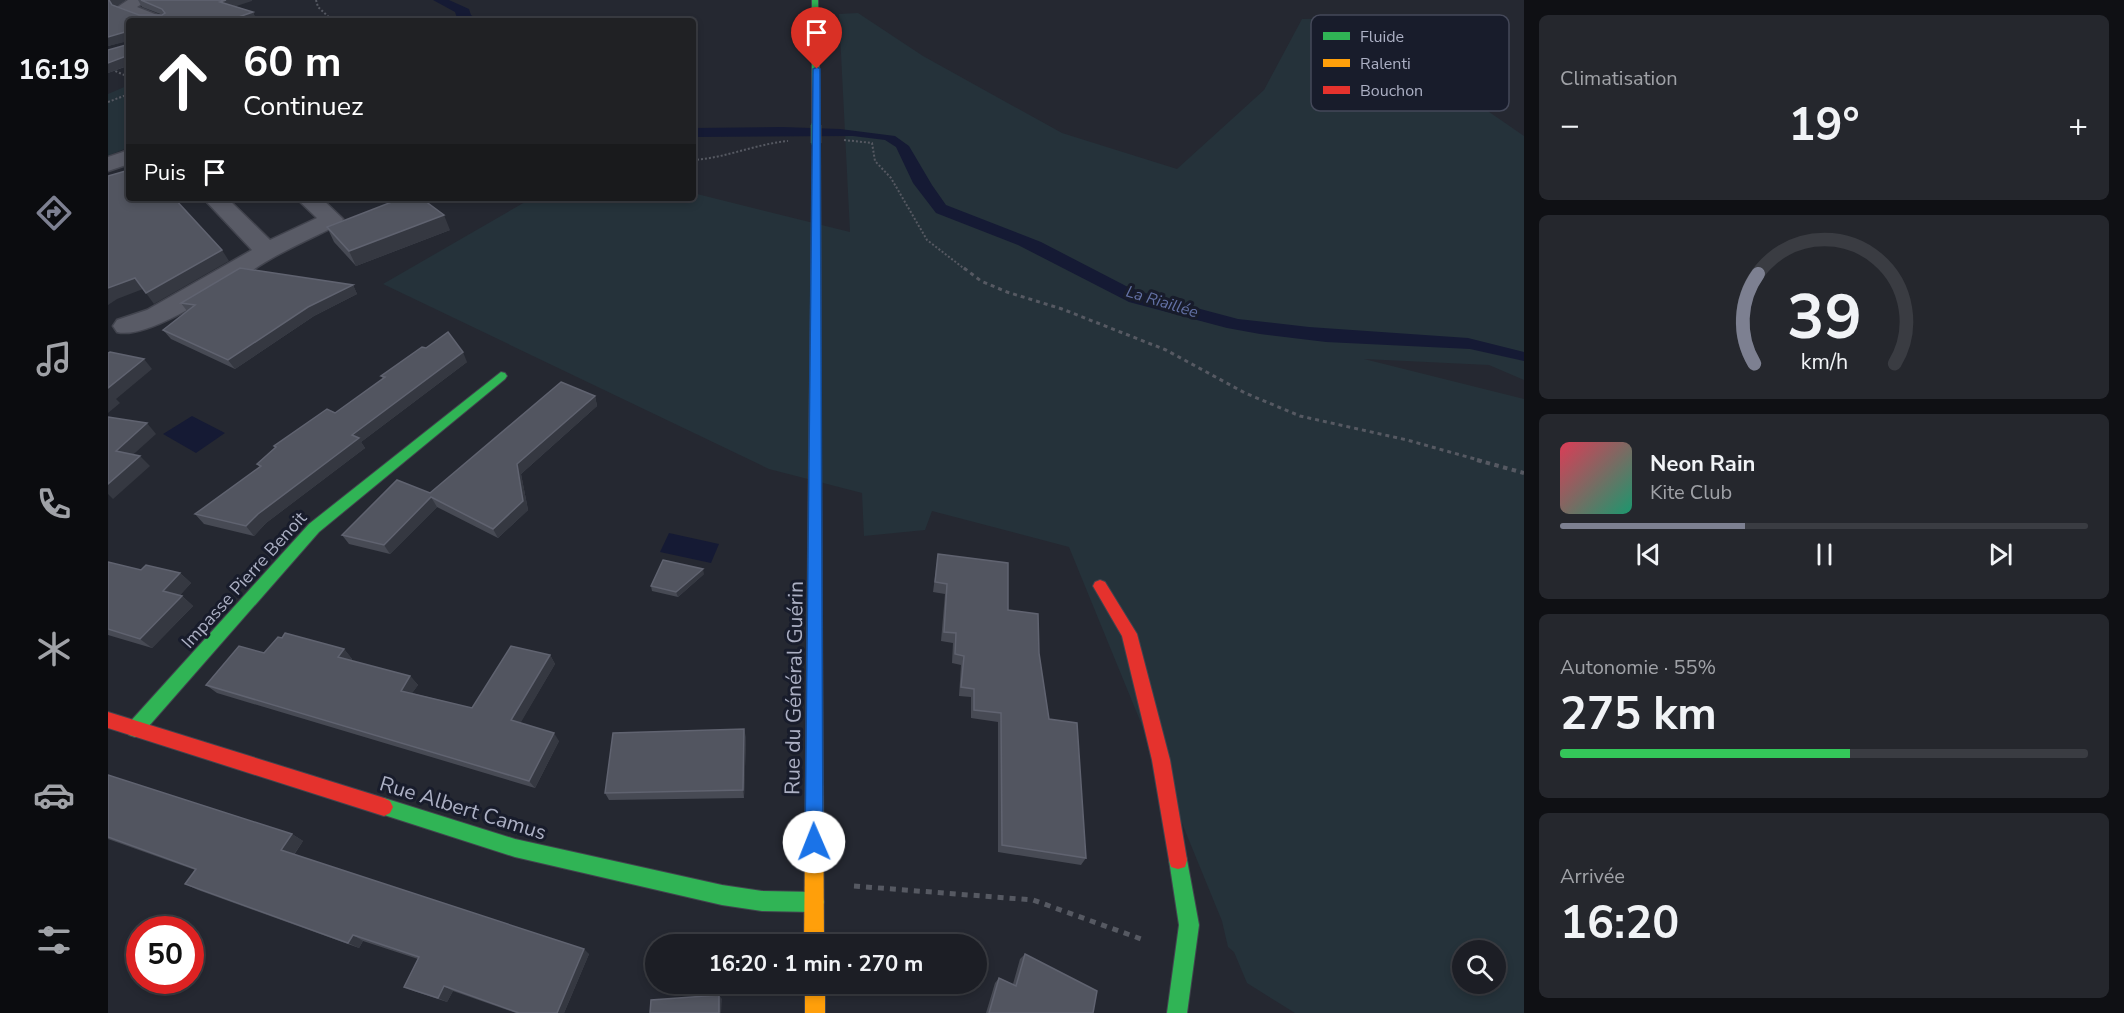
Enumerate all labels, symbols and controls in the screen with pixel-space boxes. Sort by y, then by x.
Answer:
pin [791,7,842,69]
legend [1311,15,1509,111]
icon: arrive [800,16,833,49]
text: Fluide [1360,26,1404,48]
text: 60 m [243,34,342,91]
icon: ahead [144,42,222,120]
text: 16:19 [18,52,90,89]
text: Ralenti [1360,53,1411,75]
text: Climatisation [1560,65,1678,92]
text: Bouchon [1360,80,1423,102]
text: Continuez [243,88,364,125]
text: 19° [1788,95,1860,156]
text: − [1560,103,1580,148]
text: + [2068,103,2088,148]
icon: arrive [198,156,231,189]
text: Puis [144,158,186,188]
icon: directions [33,192,75,234]
text: 39 [1787,275,1861,360]
water label: La Riaillée [1123,281,1201,324]
icon: music [33,338,75,380]
text: km/h [1800,347,1848,377]
text: Neon Rain [1650,449,1755,479]
text: Kite Club [1650,479,1732,506]
icon: phone [33,483,75,525]
street label: Impasse Pierre Benoit [176,506,312,653]
icon: previous [1632,538,1665,571]
icon: pause [1808,538,1841,571]
icon: next [1984,538,2017,571]
street label: Rue du Général Guérin [778,581,810,795]
icon: climate [33,628,75,670]
text: Autonomie · 55% [1560,654,1716,681]
text: 275 km [1560,684,1717,745]
street label: Rue Albert Camus [376,769,550,847]
icon: car [33,774,75,816]
position arrow [782,810,846,874]
text: Arrivée [1560,863,1625,890]
text: 16:20 [1560,893,1679,954]
speed limit sign: 50 [126,916,204,994]
icon: filters [33,919,75,961]
map controls [1452,940,1506,994]
button: search [1452,940,1506,994]
text: 16:20 · 1 min · 270 m [709,949,923,979]

